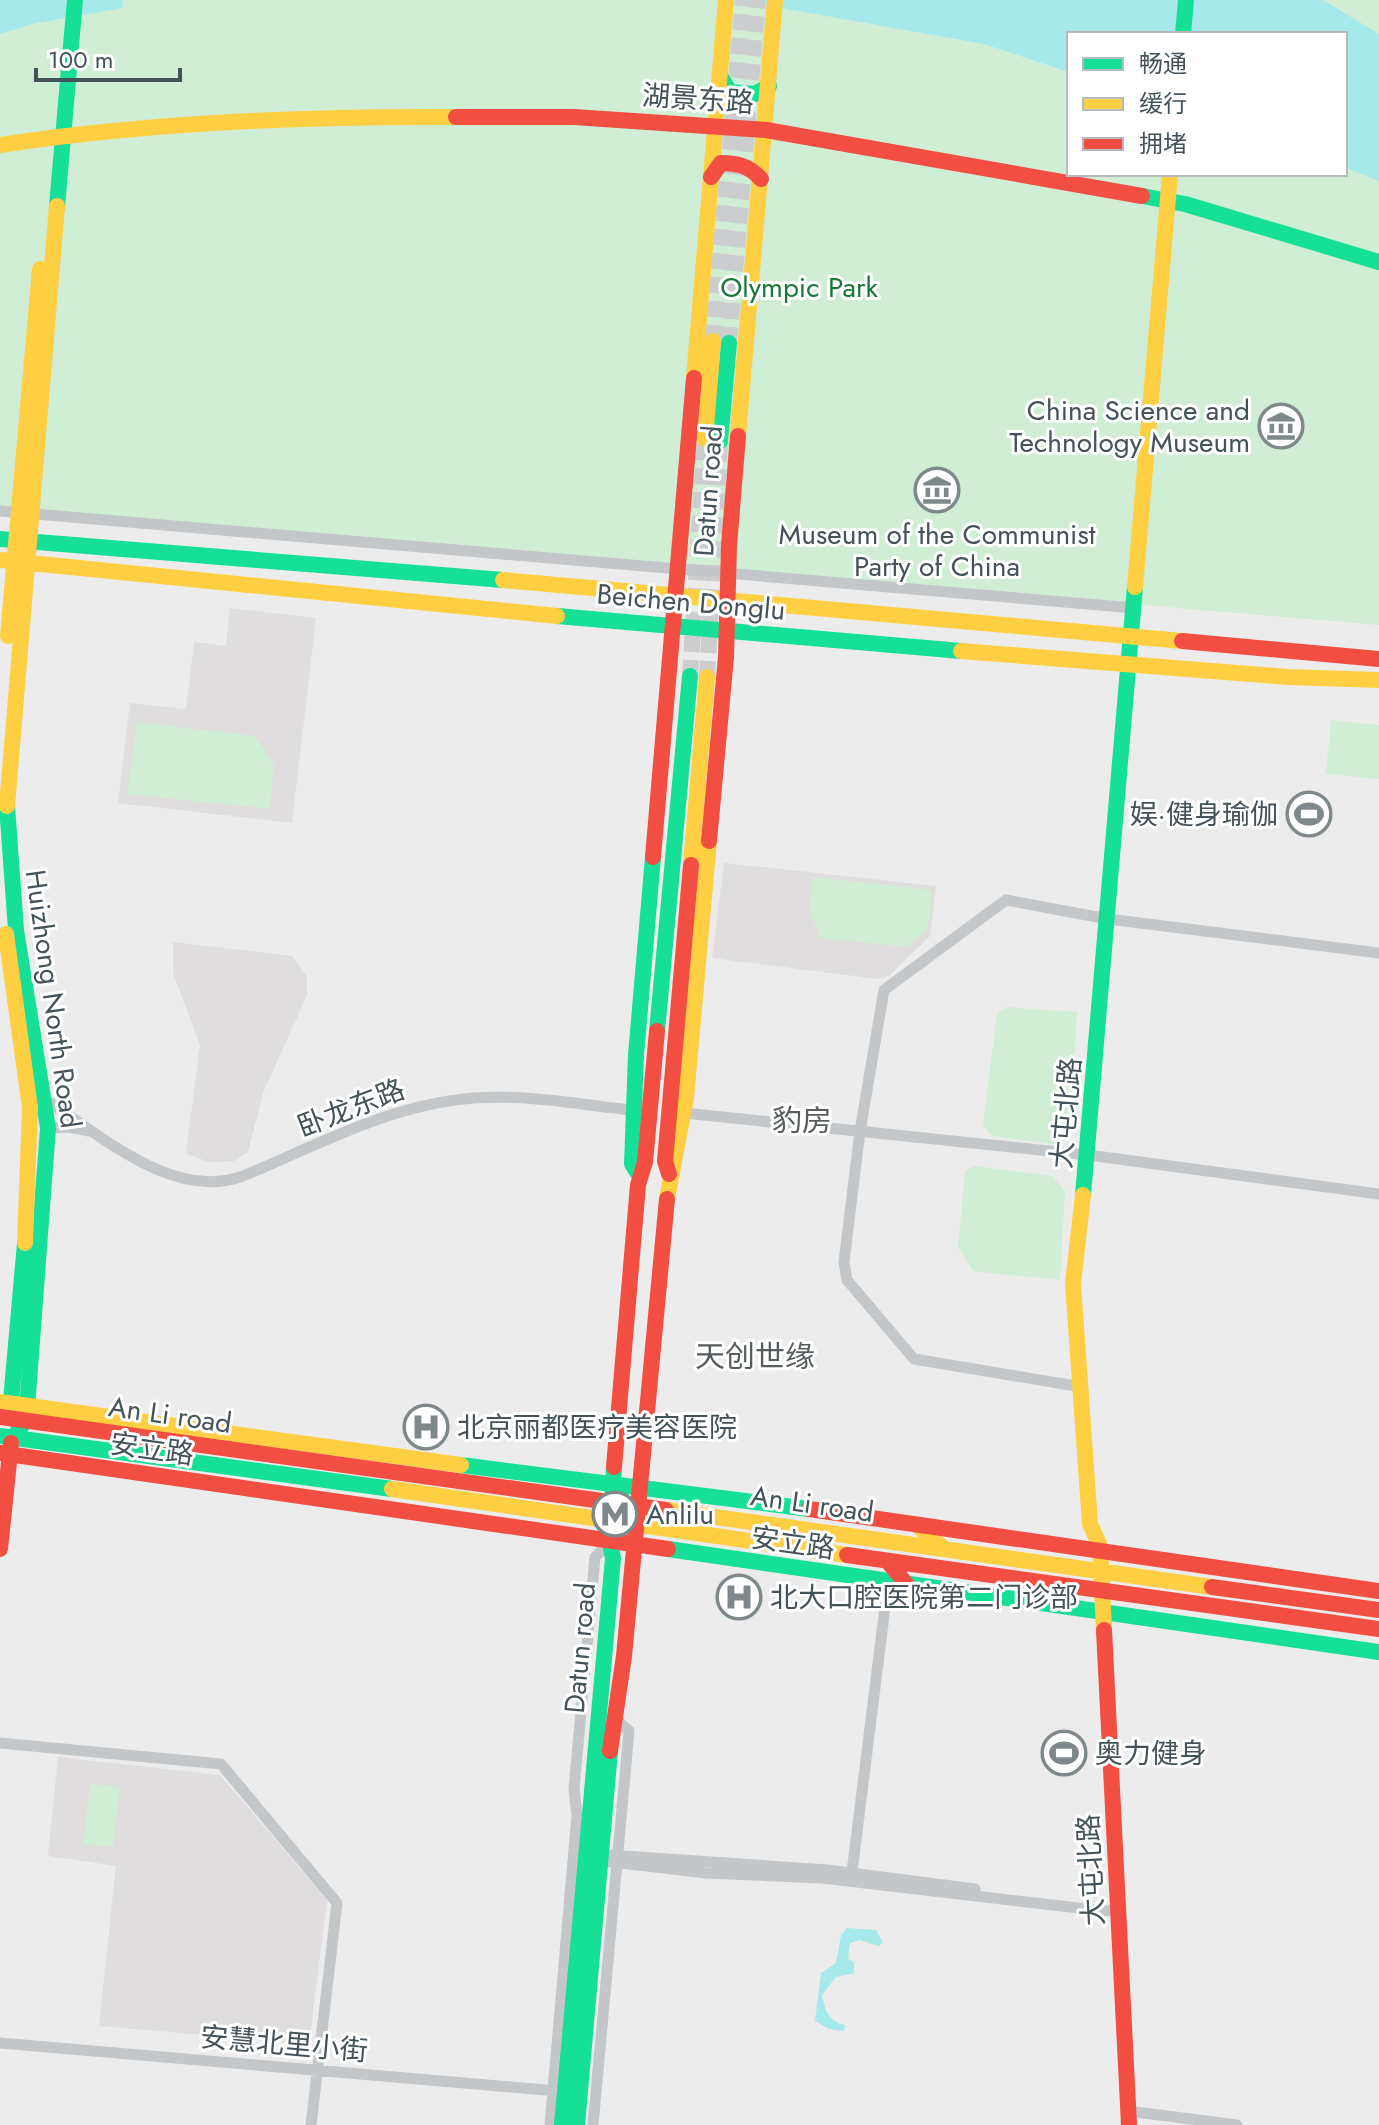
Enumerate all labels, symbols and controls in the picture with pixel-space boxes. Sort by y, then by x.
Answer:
scale bar [36,32,180,82]
legend [1067,32,1347,176]
text: 100 m [48,42,114,77]
text: 畅通 [1139,46,1187,81]
street label: 湖景东路 [641,75,755,123]
text: 缓行 [1139,86,1187,121]
text: 拥堵 [1139,126,1187,161]
park label: Olympic Park [720,267,878,308]
place label: China Science and Technology Museum [1009,390,1250,463]
museum icon: China Science and Technology Museum [1257,402,1305,450]
street label: Datun road [683,424,733,558]
museum icon: Museum of the Communist Party of China [913,466,961,514]
place label: Museum of the Communist Party of China [779,514,1096,587]
street label: Beichen Donglu [595,573,787,631]
sports icon: 娱·健身瑜伽 [1285,790,1333,838]
place label: 娱·健身瑜伽 [1130,794,1278,835]
street label: Huizhong North Road [15,867,91,1131]
street label: 大屯北路 [1041,1055,1091,1171]
street label: 卧龙东路 [291,1069,411,1147]
district label: 豹房 [772,1099,832,1142]
district label: 天创世缘 [695,1335,815,1378]
street label: An Li road [106,1386,234,1444]
hospital icon: 北京丽都医疗美容医院 [402,1403,450,1451]
place label: 北京丽都医疗美容医院 [457,1407,737,1448]
street label: 安立路 [108,1423,196,1475]
street label: An Li road [748,1475,876,1533]
metro station icon: Anlilu [591,1490,639,1538]
place label: Anlilu [646,1494,714,1535]
street label: 安立路 [749,1517,837,1569]
hospital icon: 北大口腔医院第二门诊部 [715,1573,763,1621]
place label: 北大口腔医院第二门诊部 [770,1577,1078,1618]
street label: Datun road [554,1581,606,1715]
sports icon: 奥力健身 [1040,1729,1088,1777]
place label: 奥力健身 [1095,1733,1207,1774]
street label: 大屯北路 [1068,1813,1114,1927]
street label: 安慧北里小街 [199,2016,369,2072]

